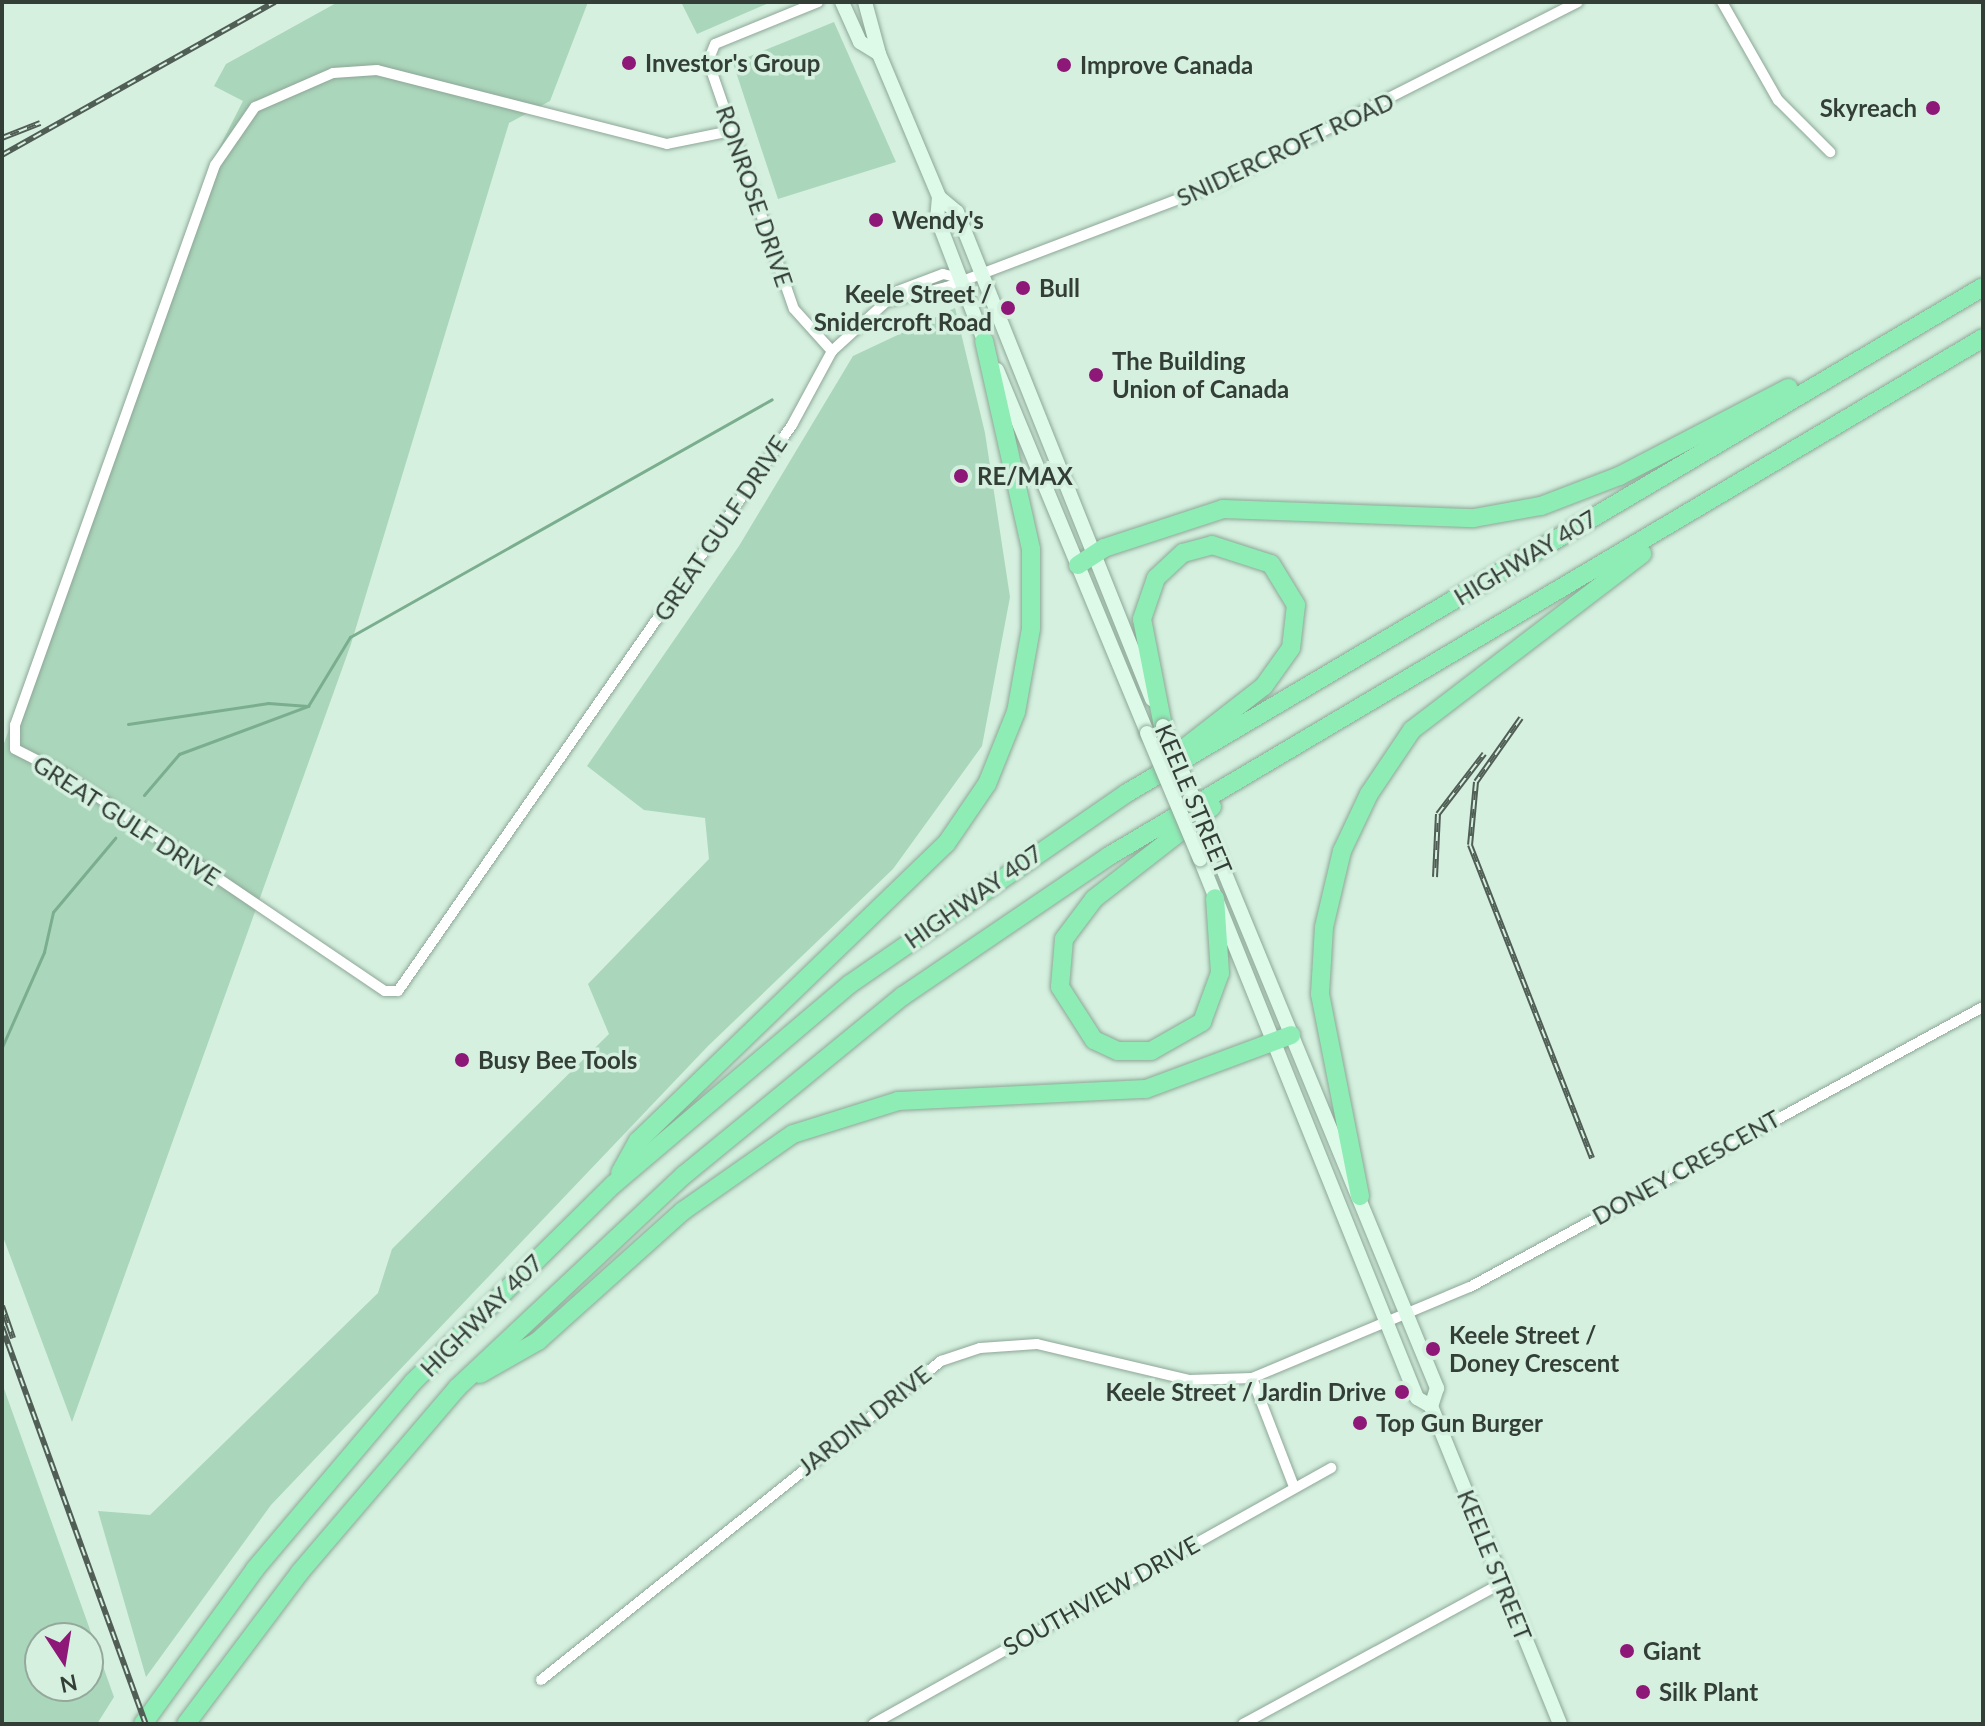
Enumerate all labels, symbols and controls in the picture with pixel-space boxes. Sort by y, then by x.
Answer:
place label: Investor's Group [645,49,820,77]
place label: Improve Canada [1080,51,1253,79]
marker: Investor's Group [620,54,638,72]
marker: Improve Canada [1055,56,1073,74]
street label: SNIDERCROFT ROAD [1171,86,1399,212]
place label: Skyreach [1820,94,1917,122]
marker: Skyreach [1924,99,1942,117]
street label: RONROSE DRIVE [711,102,799,290]
place label: Wendy's [892,206,984,234]
marker: Wendy's [867,211,885,229]
place label: Bull [1039,274,1080,302]
marker: Bull [1014,279,1032,297]
place label: Keele Street / Snidercroft Road [814,280,992,336]
marker: Keele Street / Snidercroft Road [999,299,1017,317]
place label: The Building Union of Canada [1112,347,1290,403]
marker: The Building Union of Canada [1087,366,1105,384]
street label: GREAT GULF DRIVE [647,429,793,627]
place label: RE/MAX [977,462,1073,490]
marker: RE/MAX [952,467,970,485]
street label: HIGHWAY 407 [1448,503,1602,611]
street label: KEELE STREET [1149,720,1239,878]
street label: GREAT GULF DRIVE [27,748,227,892]
street label: HIGHWAY 407 [898,838,1048,954]
place label: Busy Bee Tools [478,1046,639,1074]
marker: Busy Bee Tools [453,1051,471,1069]
street label: DONEY CRESCENT [1587,1103,1785,1231]
street label: HIGHWAY 407 [413,1247,549,1383]
place label: Keele Street / Doney Crescent [1449,1321,1620,1377]
marker: Keele Street / Doney Crescent [1424,1340,1442,1358]
street label: JARDIN DRIVE [792,1359,936,1481]
place label: Keele Street / Jardin Drive [1105,1378,1386,1406]
marker: Keele Street / Jardin Drive [1393,1383,1411,1401]
place label: Top Gun Burger [1376,1409,1543,1437]
marker: Top Gun Burger [1351,1414,1369,1432]
street label: KEELE STREET [1452,1485,1538,1645]
street label: SOUTHVIEW DRIVE [998,1529,1204,1661]
north arrow [24,1622,104,1702]
place label: Giant [1643,1637,1701,1665]
marker: Giant [1618,1642,1636,1660]
text: N [58,1669,80,1699]
place label: Silk Plant [1659,1678,1758,1706]
marker: Silk Plant [1634,1683,1652,1701]

